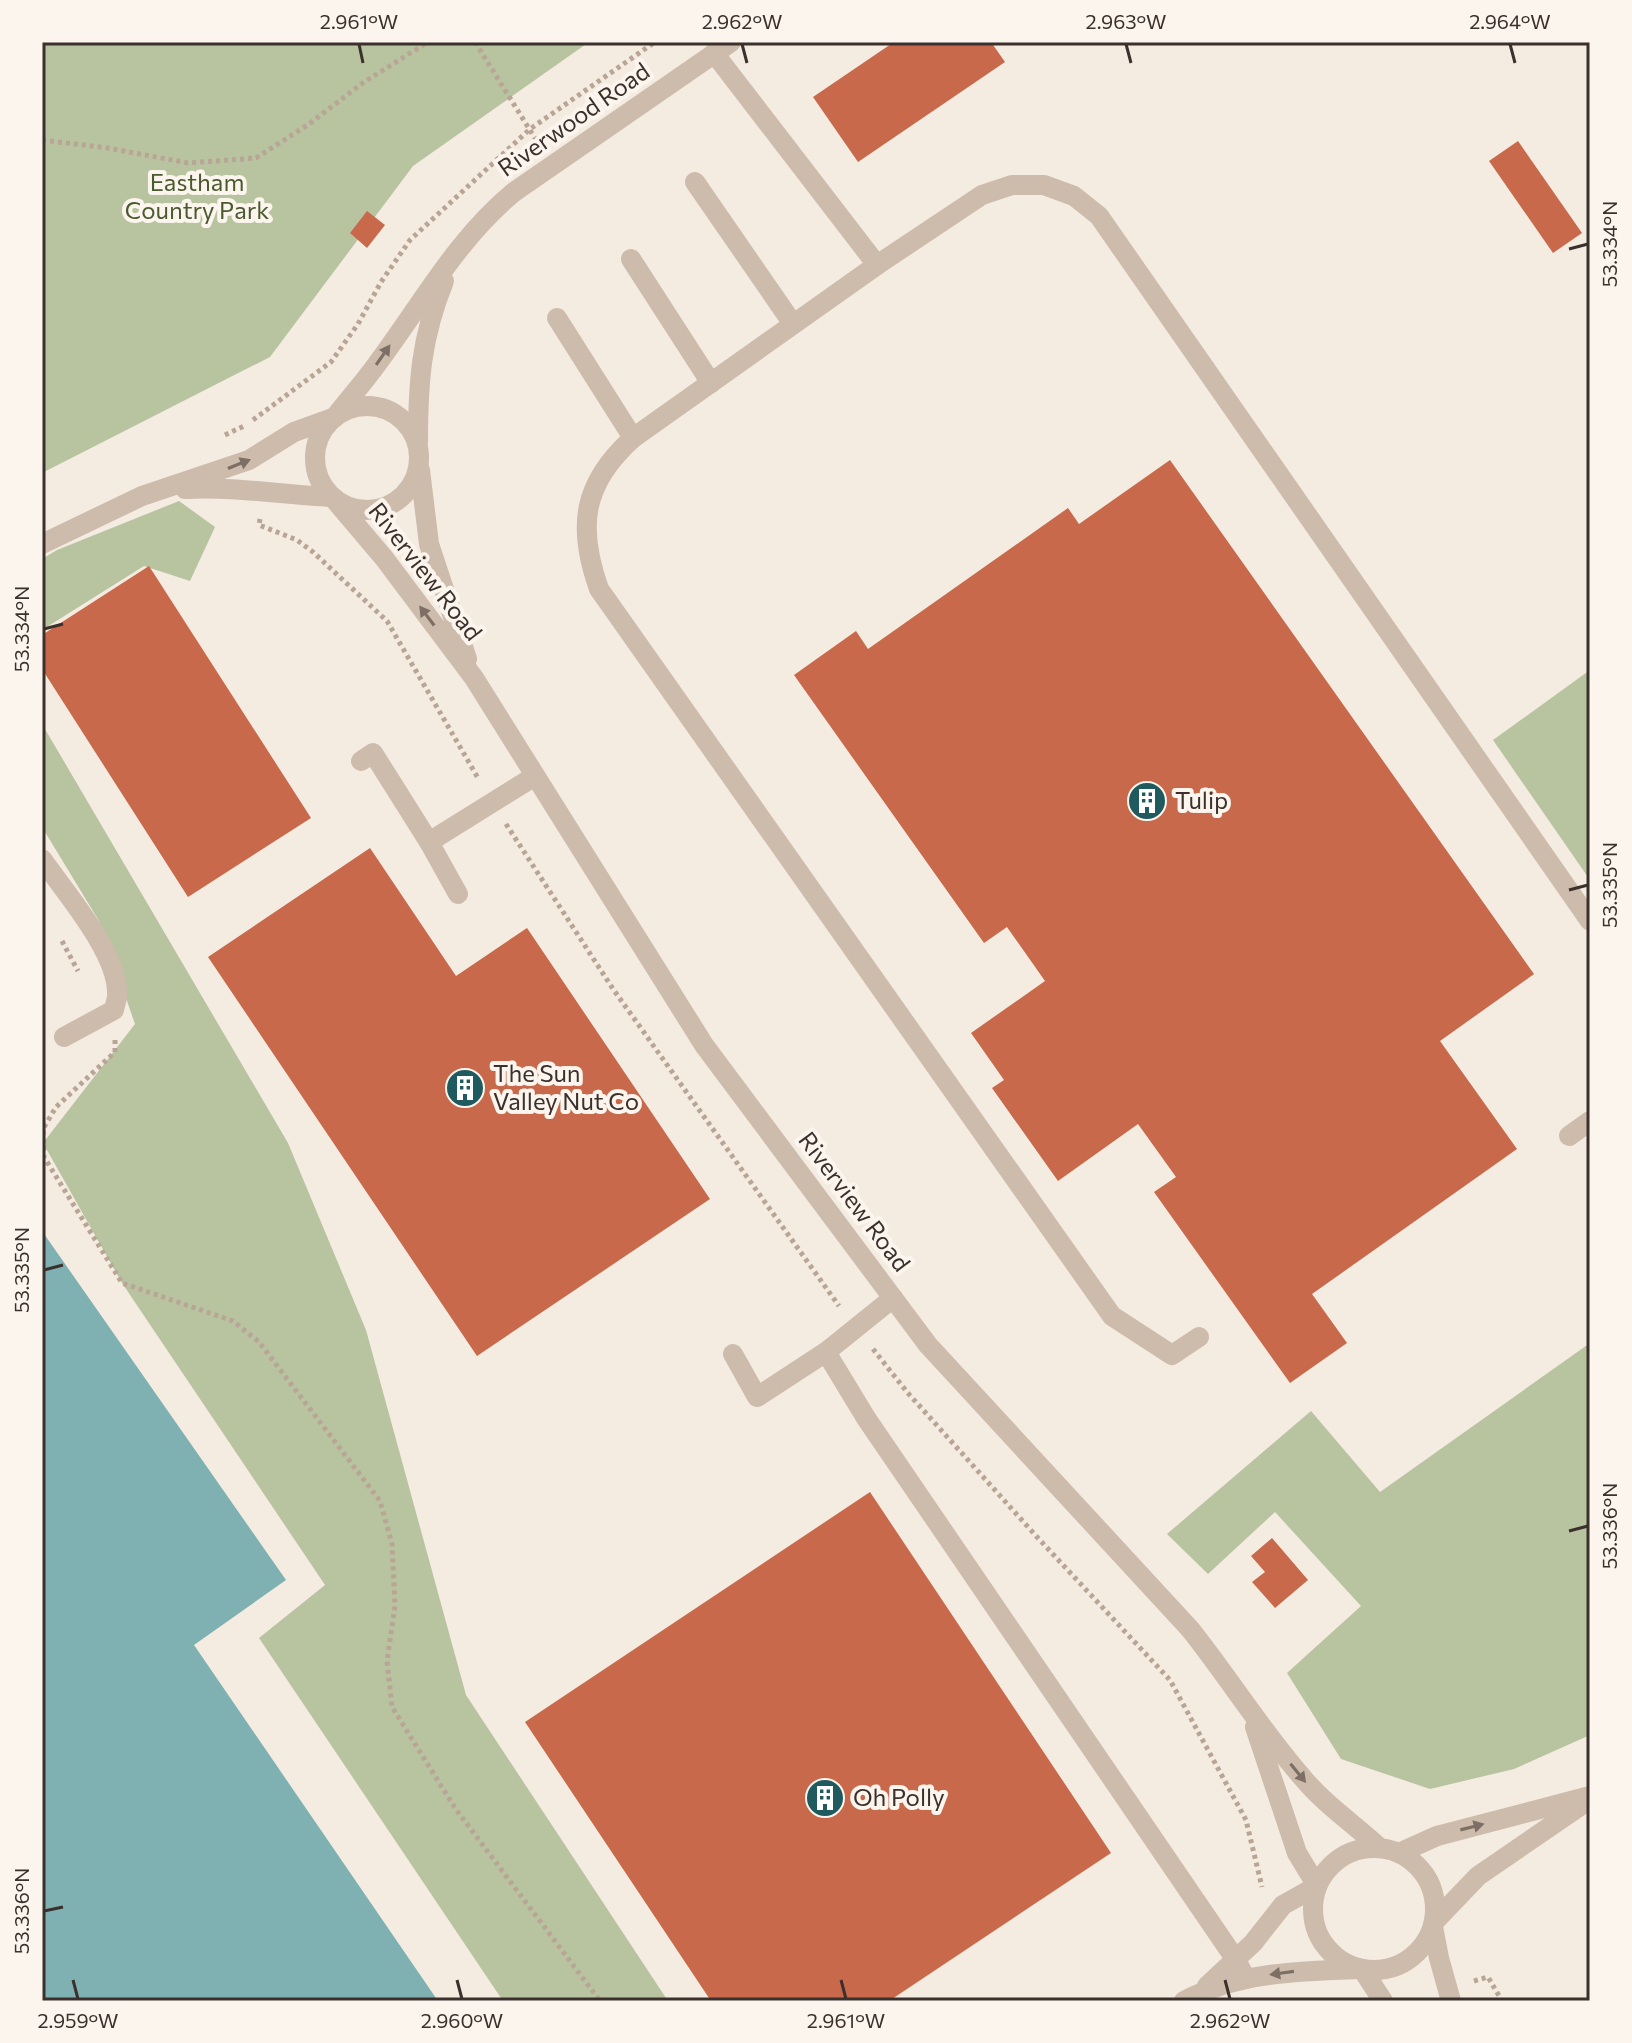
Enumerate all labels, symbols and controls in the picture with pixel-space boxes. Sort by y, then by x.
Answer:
text: 2.961°W [320,9,398,33]
text: 2.962°W [702,9,782,33]
text: 2.963°W [1086,9,1166,33]
text: 2.964°W [1469,9,1551,33]
street label: Riverwood Road [492,56,655,182]
park label: Eastham Country Park [125,167,269,224]
text: 53.334°N [1597,201,1621,287]
one-way arrow [375,345,390,366]
one-way arrow [227,458,251,471]
street label: Riverview Road [363,496,489,646]
text: 53.334°N [9,586,33,672]
one-way arrow [420,605,436,626]
building icon: Tulip [1126,780,1168,822]
place label: Tulip [1175,785,1228,814]
text: 53.335°N [1597,842,1621,928]
place label: The Sun Valley Nut Co [493,1058,639,1115]
building icon: The Sun Valley Nut Co [444,1067,486,1109]
street label: Riverview Road [793,1126,917,1277]
text: 53.335°N [9,1227,33,1313]
text: 53.336°N [1597,1483,1621,1569]
one-way arrow [1289,1762,1306,1782]
building icon: Oh Polly [804,1777,846,1819]
place label: Oh Polly [853,1782,945,1811]
one-way arrow [1460,1821,1485,1833]
text: 53.336°N [9,1868,33,1954]
one-way arrow [1269,1967,1294,1980]
text: 2.959°W [37,2008,119,2032]
text: 2.960°W [421,2008,503,2032]
text: 2.961°W [807,2008,885,2032]
text: 2.962°W [1190,2008,1270,2032]

